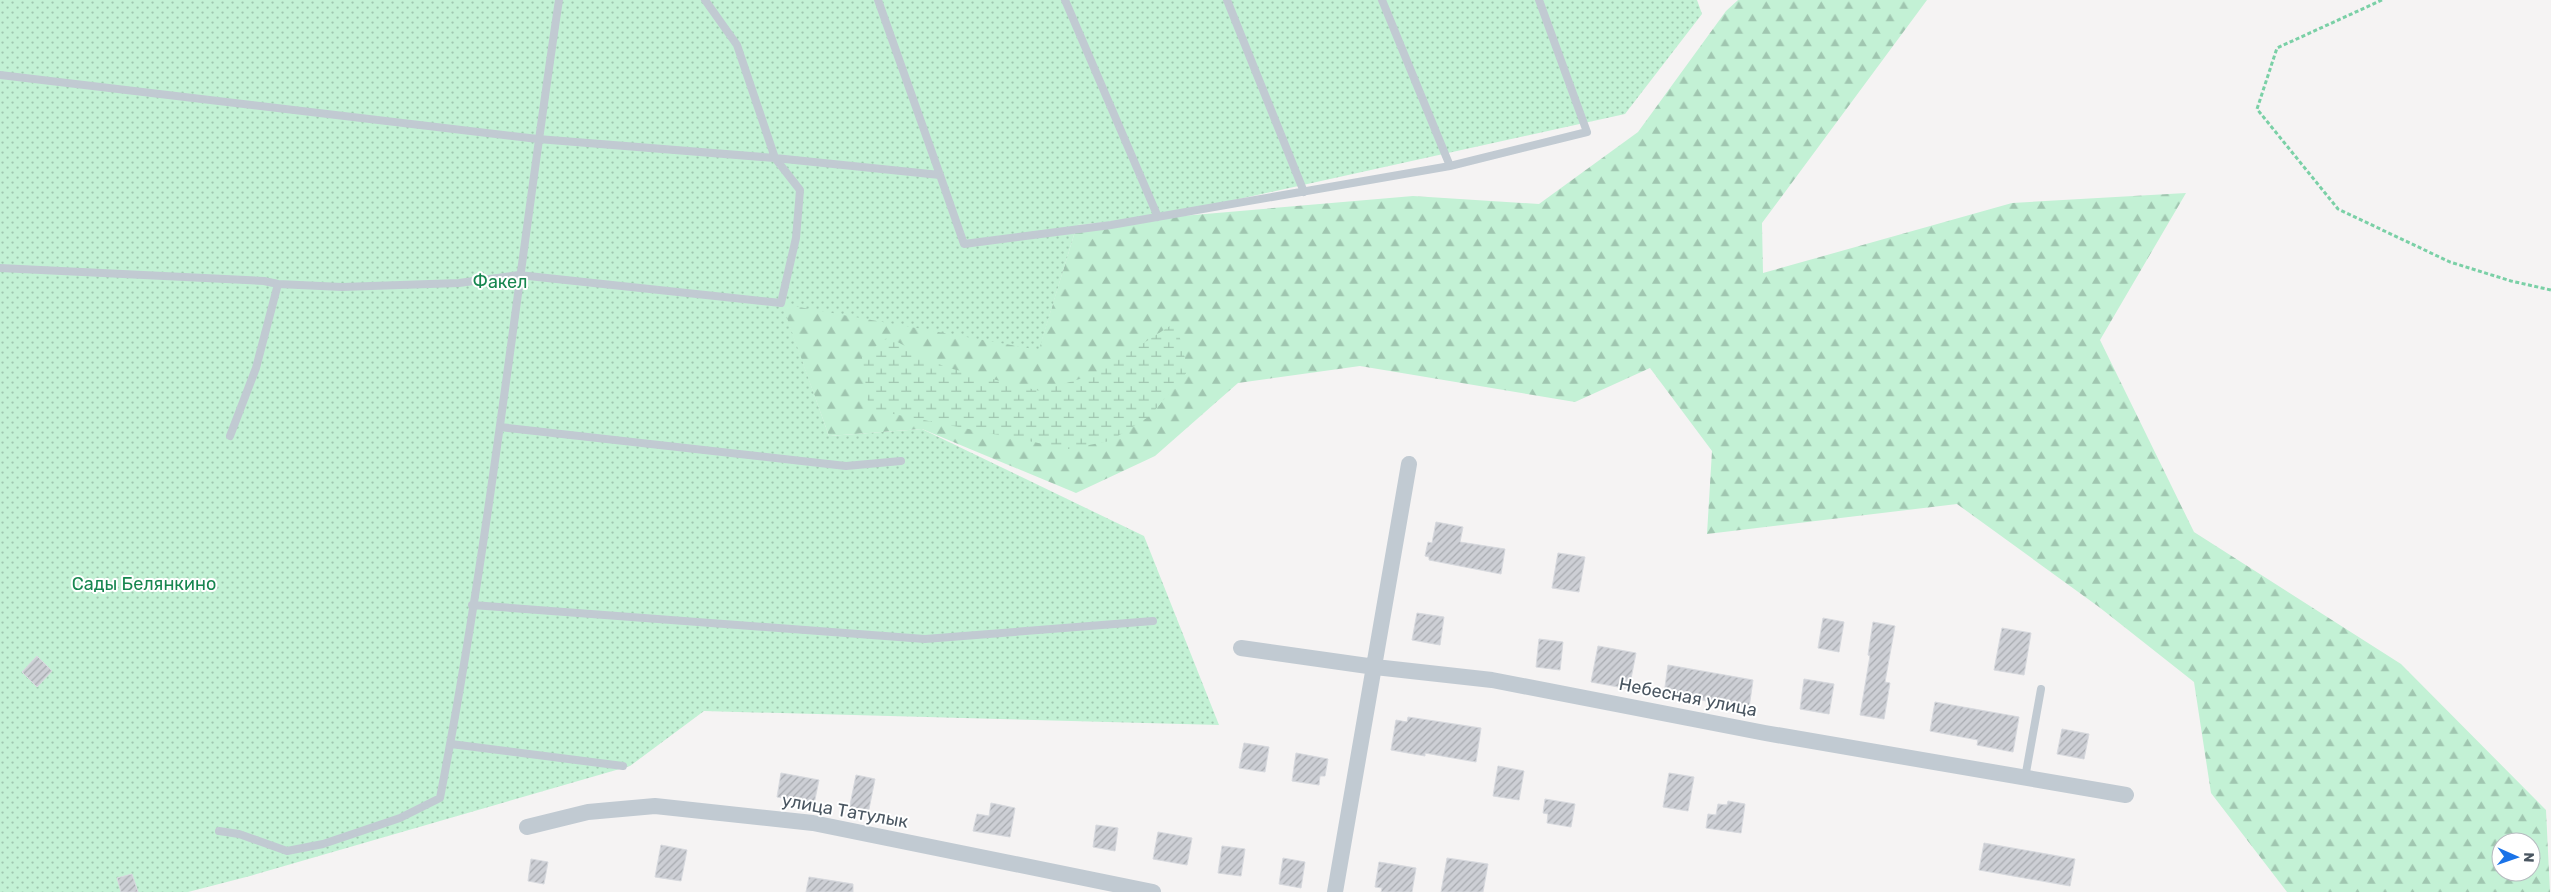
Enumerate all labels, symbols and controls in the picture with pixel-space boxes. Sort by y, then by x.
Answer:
park label: Факел [473,271,528,293]
park label: Сады Белянкино [72,573,216,595]
street label: Небесная улица [1617,673,1759,721]
street label: улица Татулык [780,789,910,833]
north arrow [2491,832,2541,882]
text: N [2520,852,2537,863]

